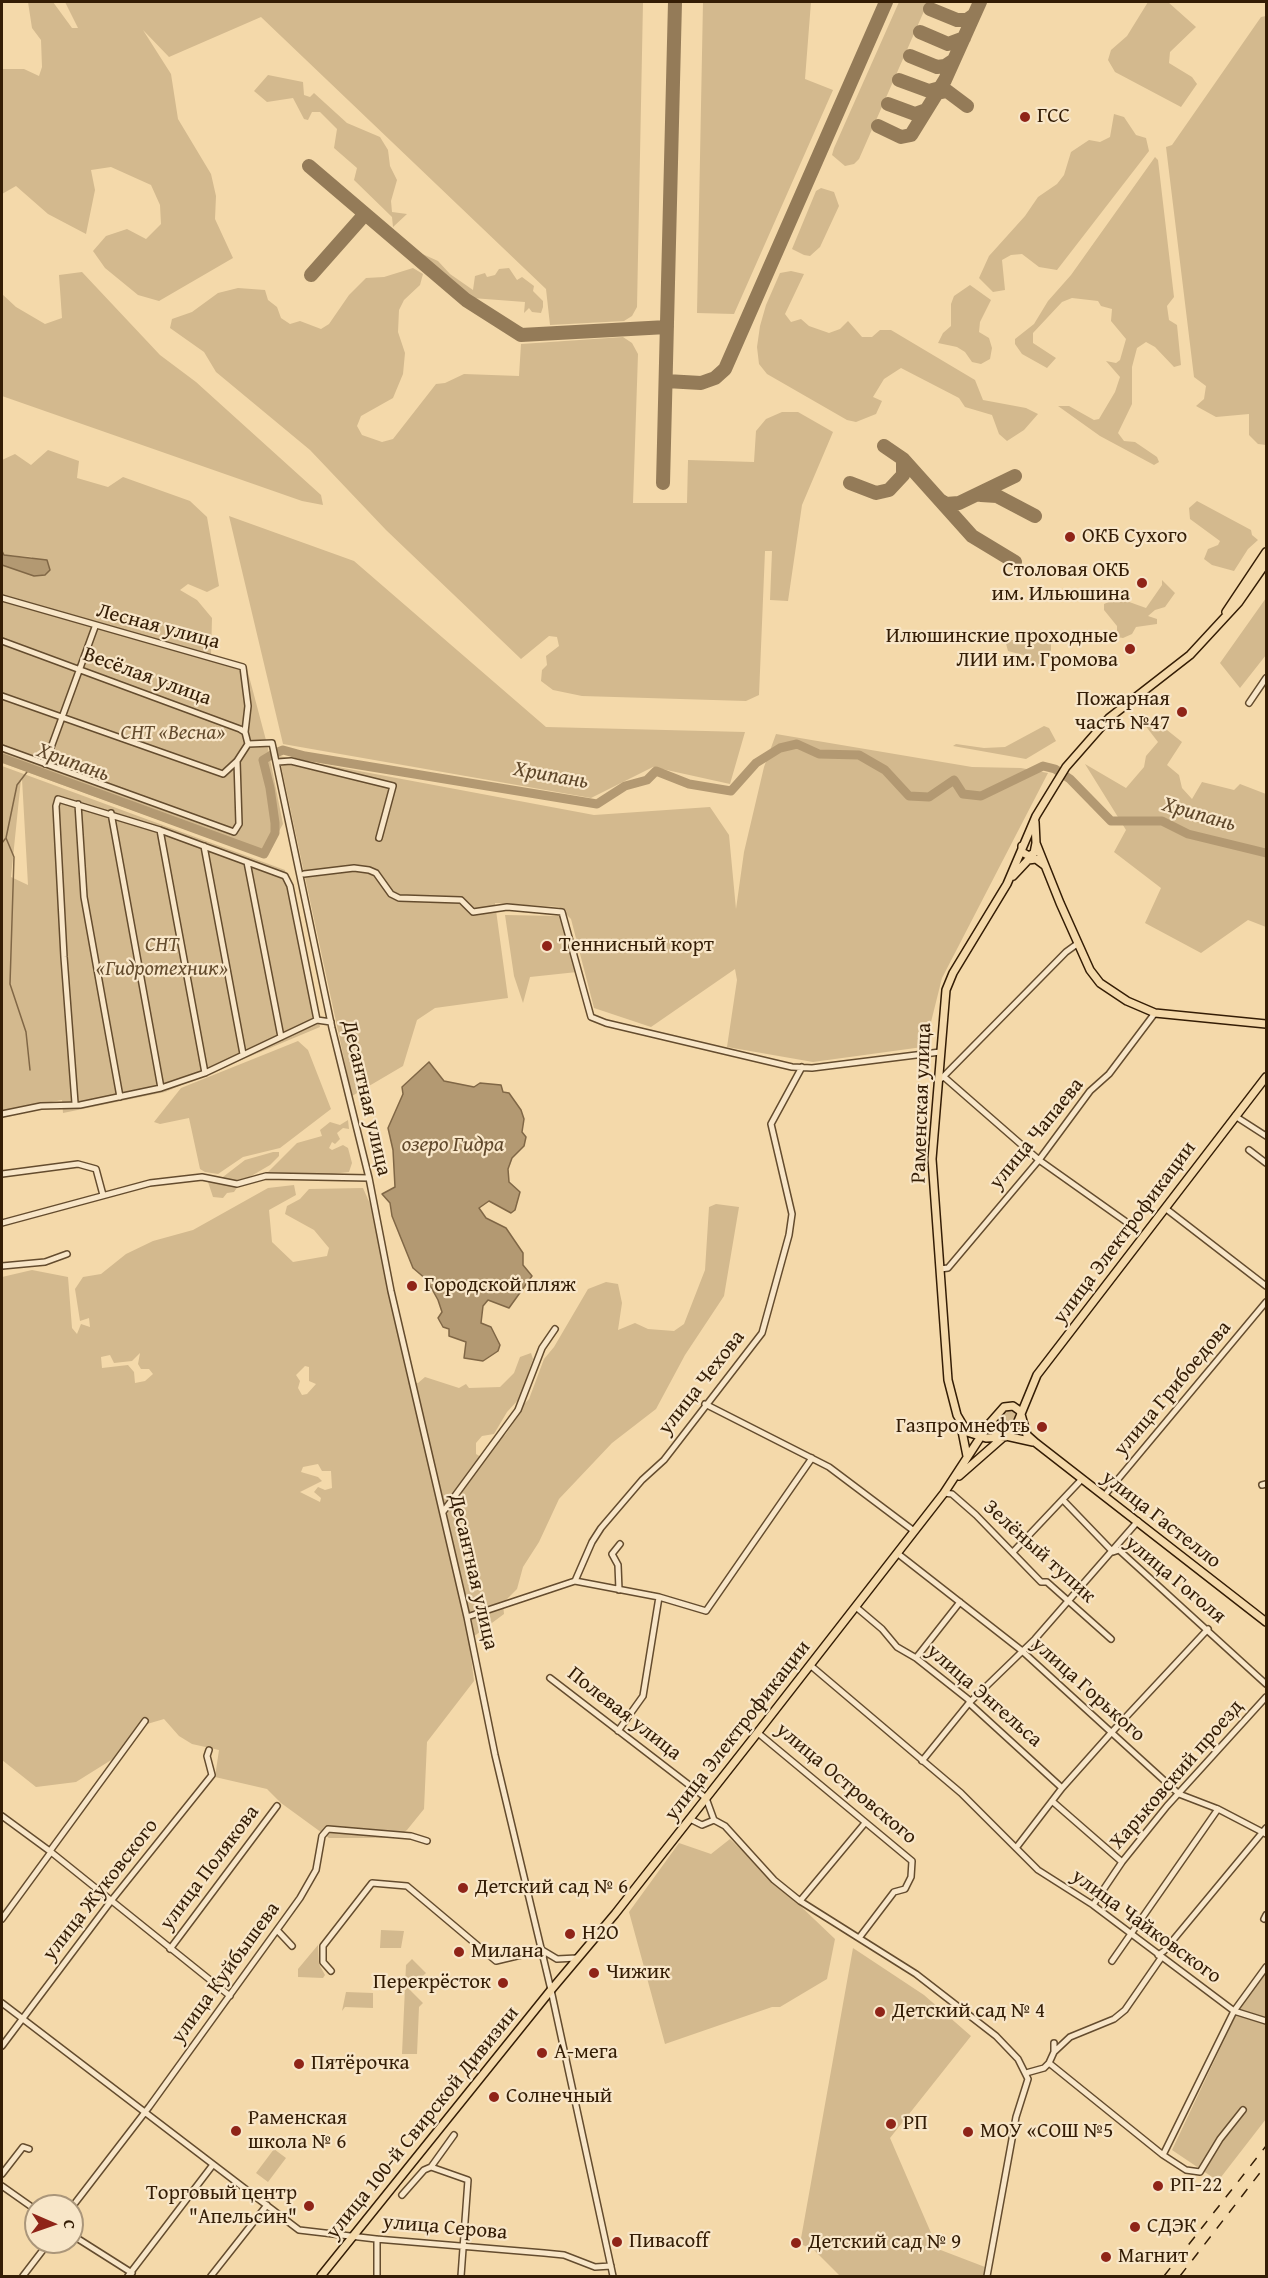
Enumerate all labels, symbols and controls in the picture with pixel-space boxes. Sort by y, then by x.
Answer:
place label: ГСС [1037,104,1070,130]
marker: ГСС [1018,110,1032,124]
place label: ОКБ Сухого [1082,524,1187,550]
marker: ОКБ Сухого [1063,530,1077,544]
place label: Столовая ОКБ им. Ильюшина [991,558,1130,608]
marker: Столовая ОКБ им. Ильюшина [1135,576,1149,590]
street label: Лесная улица [94,598,222,656]
place label: Илюшинские проходные ЛИИ им. Громова [886,624,1118,674]
street label: Весёлая улица [80,642,214,712]
marker: Илюшинские проходные ЛИИ им. Громова [1123,642,1137,656]
place label: Пожарная часть №47 [1075,687,1170,737]
marker: Пожарная часть №47 [1175,705,1189,719]
park label: СНТ «Весна» [121,721,225,747]
water label: Хрипань [33,738,113,788]
water label: Хрипань [511,756,591,796]
water label: Хрипань [1159,792,1239,838]
park label: СНТ «Гидротехник» [96,933,228,983]
place label: Теннисный корт [559,933,714,959]
marker: Теннисный корт [540,939,554,953]
street label: Десантная улица [336,1018,396,1178]
street label: Раменская улица [907,1022,937,1184]
street label: улица Чапаева [984,1073,1090,1195]
water label: озеро Гидра [402,1132,504,1158]
street label: улица Электрофикации [1048,1137,1202,1329]
place label: Городской пляж [424,1273,576,1299]
marker: Городской пляж [405,1279,419,1293]
street label: улица Грибоедова [1109,1316,1237,1462]
street label: улица Чехова [653,1326,751,1440]
place label: Газпромнефть [896,1414,1030,1440]
marker: Газпромнефть [1035,1420,1049,1434]
street label: улица Гастелло [1096,1466,1226,1574]
street label: Десантная улица [443,1492,503,1652]
street label: Зелёный тупик [978,1495,1100,1609]
street label: улица Гоголя [1119,1530,1231,1630]
street label: улица Горького [1026,1632,1150,1748]
street label: улица Электрофикации [660,1636,816,1826]
street label: улица Энгельса [921,1639,1047,1753]
street label: Полевая улица [562,1662,686,1766]
street label: Харьковский проезд [1105,1695,1249,1855]
street label: улица Островского [770,1718,922,1850]
street label: улица Полякова [155,1801,265,1935]
street label: улица Жуковского [38,1814,164,1966]
street label: улица Чайковского [1066,1864,1226,1990]
place label: Детский сад № 6 [475,1875,628,1901]
marker: Детский сад № 6 [456,1881,470,1895]
street label: улица Куйбышева [166,1897,286,2049]
place label: H2O [582,1921,619,1947]
marker: H2O [563,1927,577,1941]
place label: Милана [471,1939,544,1965]
marker: Милана [452,1945,466,1959]
place label: Чижик [606,1960,670,1986]
marker: Чижик [587,1966,601,1980]
place label: Перекрёсток [373,1970,491,1996]
marker: Перекрёсток [496,1976,510,1990]
place label: Детский сад № 4 [892,1999,1045,2025]
street label: улица 100-й Свирской Дивизии [321,2001,525,2245]
marker: Детский сад № 4 [873,2005,887,2019]
place label: А-мега [554,2040,618,2066]
marker: А-мега [535,2046,549,2060]
place label: Пятёрочка [311,2051,409,2077]
marker: Пятёрочка [292,2057,306,2071]
place label: Солнечный [506,2084,612,2110]
marker: Солнечный [487,2090,501,2104]
place label: Раменская школа № 6 [248,2106,347,2156]
place label: РП [903,2111,928,2137]
marker: РП [884,2117,898,2131]
place label: МОУ «СОШ №5 [980,2119,1113,2145]
marker: Раменская школа № 6 [229,2124,243,2138]
marker: МОУ «СОШ №5 [961,2125,975,2139]
place label: РП-22 [1170,2173,1222,2199]
marker: РП-22 [1151,2179,1165,2193]
place label: Торговый центр "Апельсин" [146,2181,297,2231]
north arrow [24,2194,84,2254]
marker: Торговый центр "Апельсин" [302,2199,316,2213]
street label: улица Серова [382,2210,508,2246]
place label: СДЭК [1147,2214,1197,2240]
text: С [58,2220,82,2229]
marker: СДЭК [1128,2220,1142,2234]
place label: Пивасоff [629,2229,709,2255]
place label: Детский сад № 9 [808,2230,961,2256]
marker: Пивасоff [610,2235,624,2249]
marker: Детский сад № 9 [789,2236,803,2250]
place label: Магнит [1118,2244,1188,2270]
marker: Магнит [1099,2250,1113,2264]

